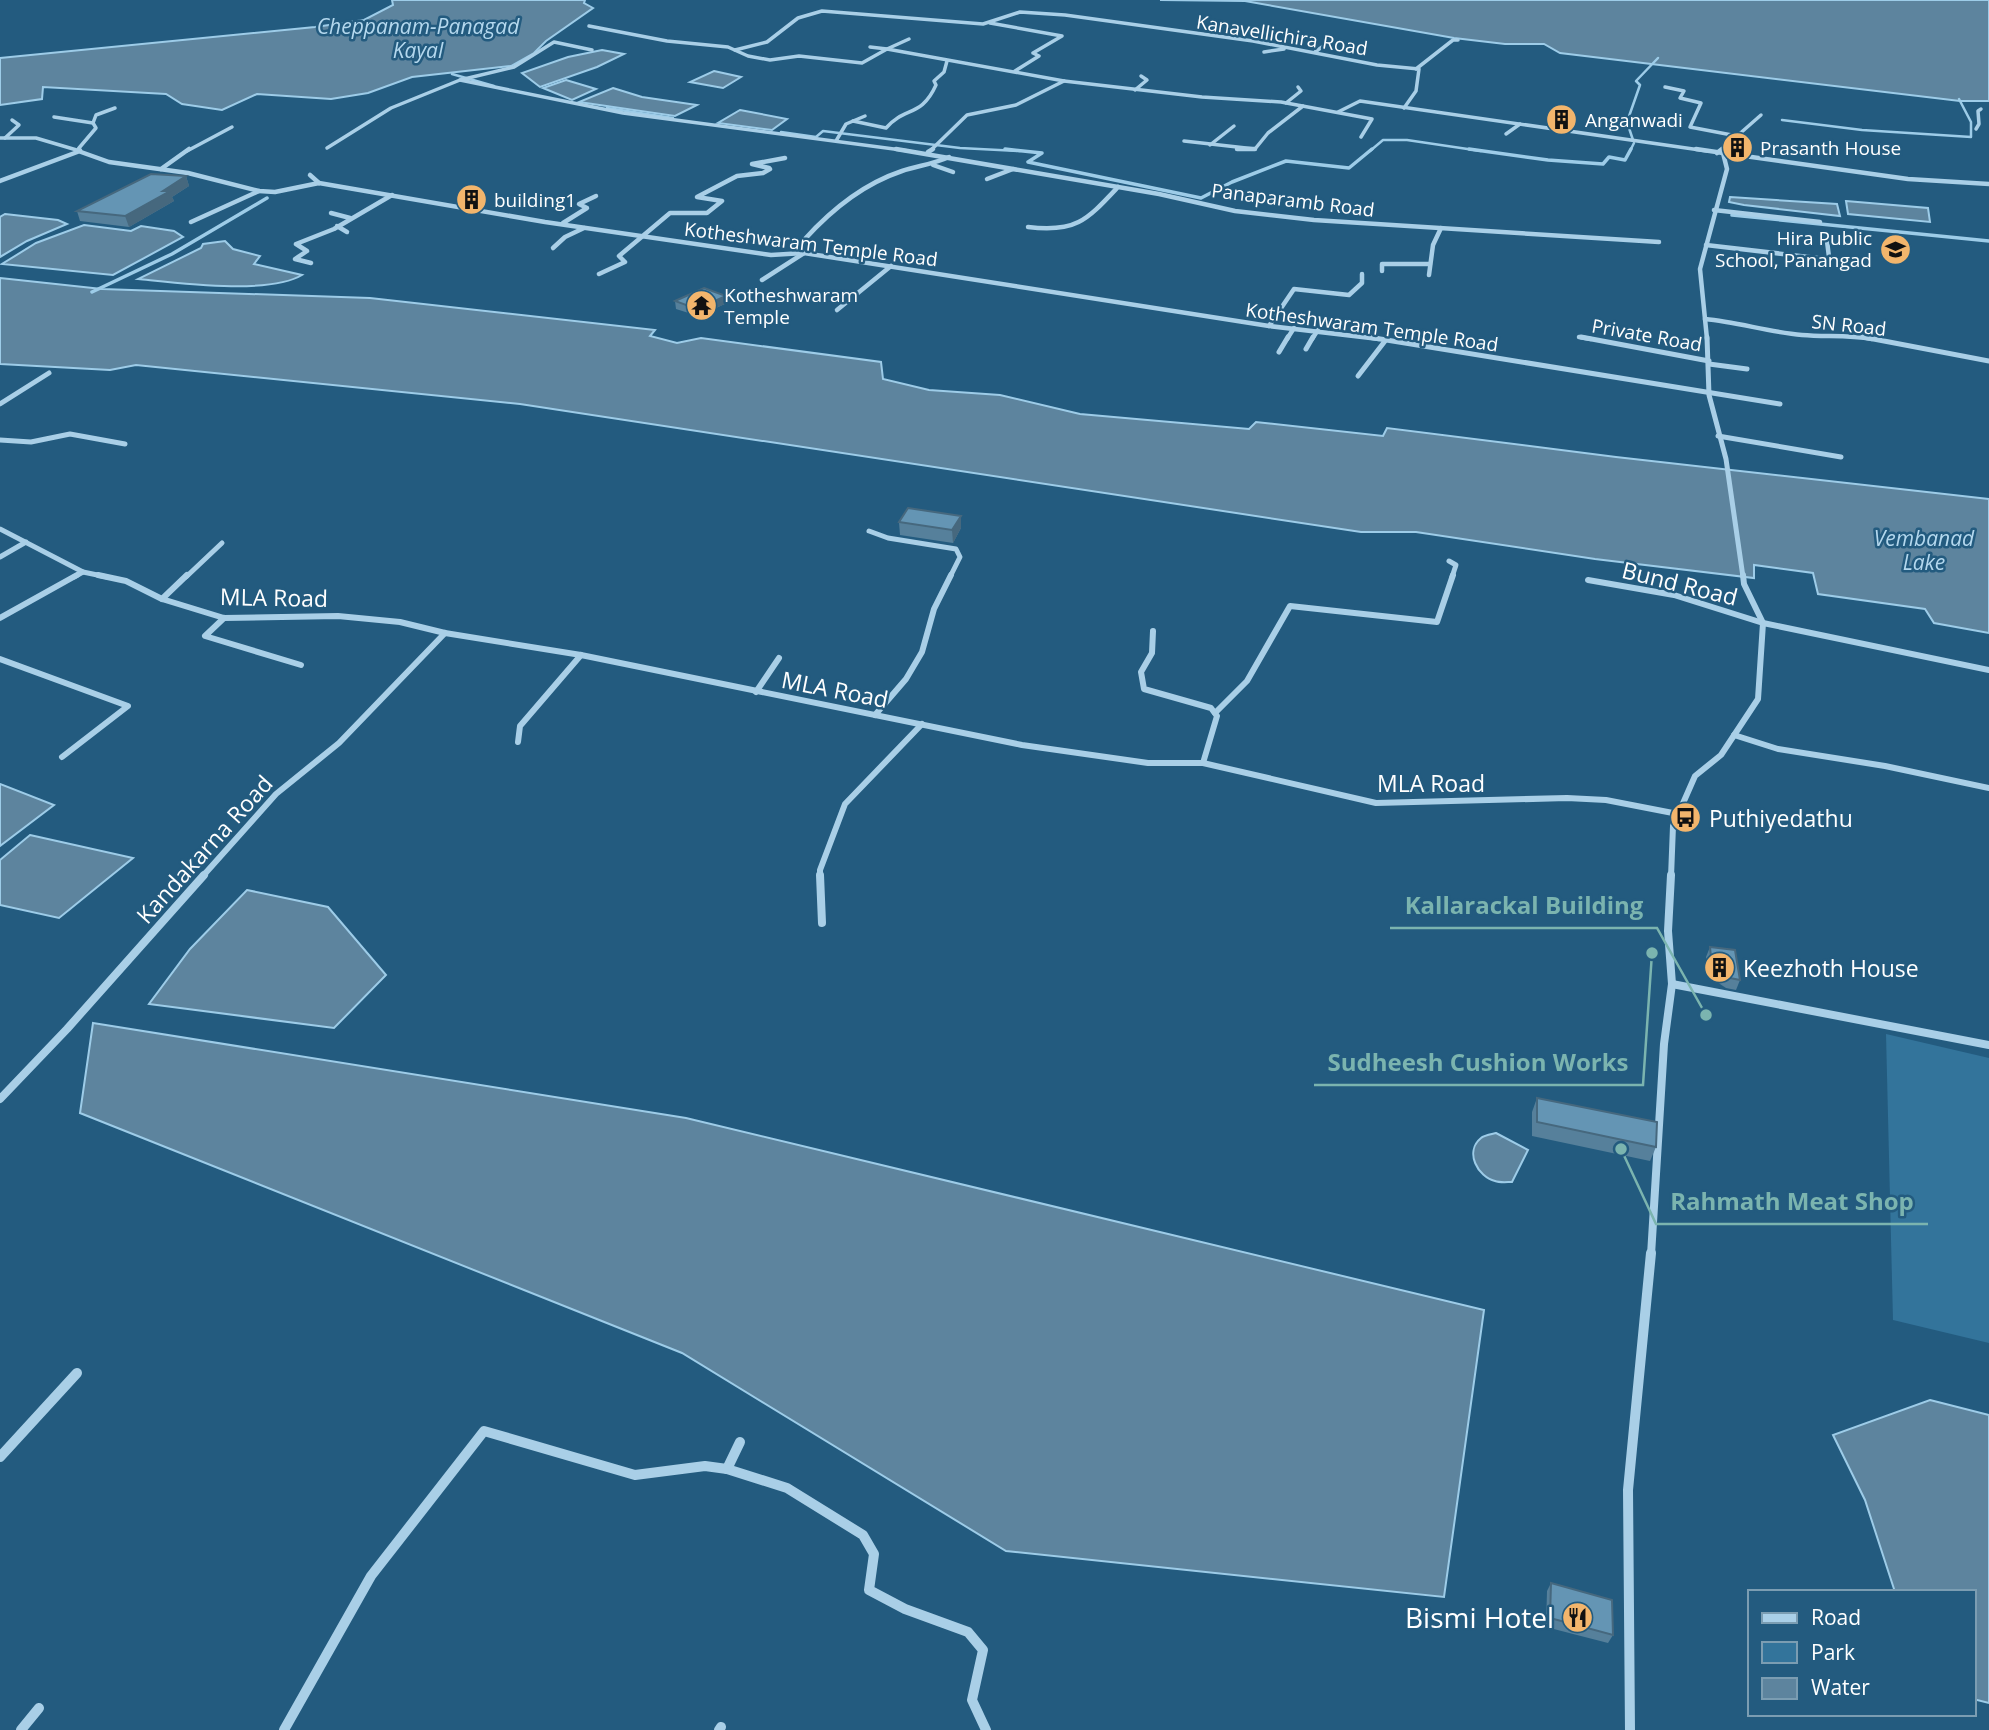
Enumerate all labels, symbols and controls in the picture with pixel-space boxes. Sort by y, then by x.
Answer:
street label: Kanavellichira Road [1194,9,1370,61]
water label: Cheppanam-Panagad Kayal [317,12,520,64]
building icon: Anganwadi [1545,103,1579,137]
place label: Anganwadi [1585,107,1683,133]
building icon: Prasanth House [1720,131,1754,165]
place label: Prasanth House [1760,135,1901,161]
street label: Panaparamb Road [1210,177,1376,223]
building icon: building1 [454,183,488,217]
place label: building1 [494,187,576,213]
street label: Kotheshwaram Temple Road [683,216,939,272]
place label: Hira Public School, Panangad [1715,225,1872,273]
school or university icon: Hira Public School, Panangad [1878,232,1912,266]
place label: Kotheshwaram Temple [724,282,858,330]
temple icon: Kotheshwaram Temple [684,289,718,323]
street label: Kotheshwaram Temple Road [1244,296,1500,358]
street label: SN Road [1810,308,1888,342]
street label: Private Road [1590,312,1704,358]
water label: Vembanad Lake [1874,524,1975,576]
street label: Bund Road [1619,553,1741,613]
street label: MLA Road [220,580,328,614]
street label: MLA Road [779,663,891,715]
street label: MLA Road [1377,767,1485,799]
street label: Kandakarna Road [129,768,279,930]
bus stop icon: Puthiyedathu [1669,801,1703,835]
place label: Puthiyedathu [1709,802,1853,834]
callout: Kallarackal Building [1390,883,1657,928]
text: Kallarackal Building [1405,888,1644,921]
building icon: Keezhoth House [1703,951,1737,985]
place label: Keezhoth House [1743,952,1919,984]
callout: Sudheesh Cushion Works [1314,1040,1643,1085]
text: Sudheesh Cushion Works [1328,1045,1629,1078]
callout: Rahmath Meat Shop [1656,1179,1928,1224]
text: Rahmath Meat Shop [1670,1184,1914,1217]
legend [1748,1590,1975,1716]
place label: Bismi Hotel [1405,1598,1554,1636]
restaurant icon: Bismi Hotel [1560,1600,1594,1634]
text: Road [1811,1603,1861,1631]
text: Park [1811,1638,1855,1666]
text: Water [1811,1673,1870,1701]

